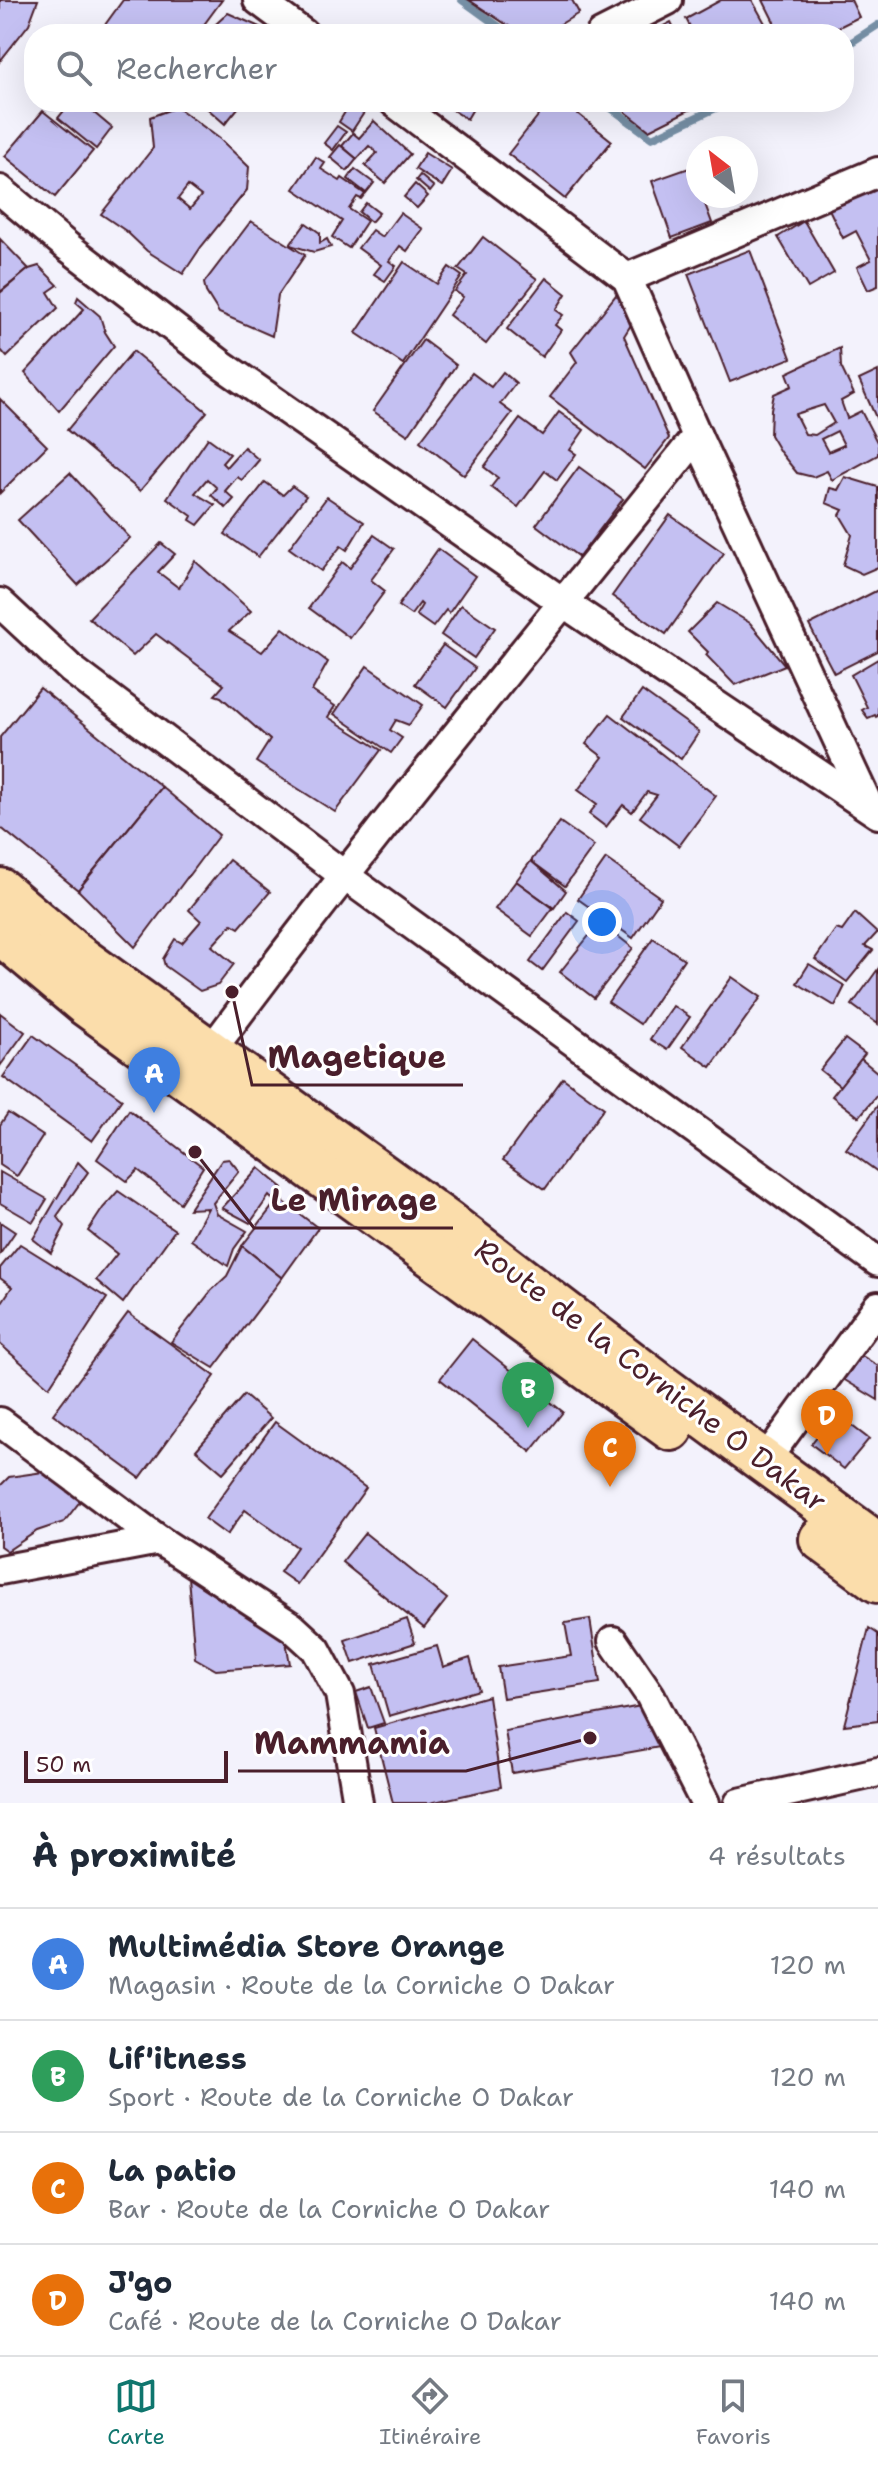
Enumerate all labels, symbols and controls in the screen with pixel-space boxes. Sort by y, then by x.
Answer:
search box [24,24,854,112]
icon: search [52,46,96,90]
text: Rechercher [116,48,278,89]
north arrow [686,136,758,208]
your location [582,902,622,942]
callout: Magetique [252,1029,463,1085]
text: Magetique [267,1035,447,1078]
pin: A [128,1047,180,1113]
callout: Le Mirage [254,1172,453,1228]
text: Le Mirage [270,1178,438,1221]
street label: Route de la Corniche O Dakar [468,1231,834,1519]
pin: B [502,1362,554,1428]
pin: D [801,1389,853,1455]
pin: C [584,1421,636,1487]
callout: Mammamia [238,1715,466,1771]
text: Mammamia [254,1721,450,1764]
scale bar [24,1747,228,1783]
text: 50 m [36,1750,91,1779]
text: À proximité [32,1832,236,1878]
text: 4 résultats [708,1838,846,1873]
text: Multimédia Store Orange [108,1926,505,1967]
text: A [48,1947,68,1982]
text: 120 m [770,1947,846,1982]
text: Magasin · Route de la Corniche O Dakar [108,1967,615,2002]
text: Lif'itness [108,2038,247,2079]
text: B [50,2059,66,2094]
text: 120 m [770,2059,846,2094]
text: Sport · Route de la Corniche O Dakar [108,2079,574,2114]
text: La patio [108,2150,236,2191]
text: C [50,2171,66,2206]
text: 140 m [769,2171,846,2206]
text: Bar · Route de la Corniche O Dakar [108,2191,550,2226]
text: J'go [108,2262,173,2303]
text: D [49,2283,67,2318]
text: 140 m [769,2283,846,2318]
text: Café · Route de la Corniche O Dakar [108,2303,562,2338]
tab: Carte [107,2374,165,2451]
tab: Itinéraire [379,2374,481,2451]
tab: Favoris [696,2374,771,2451]

